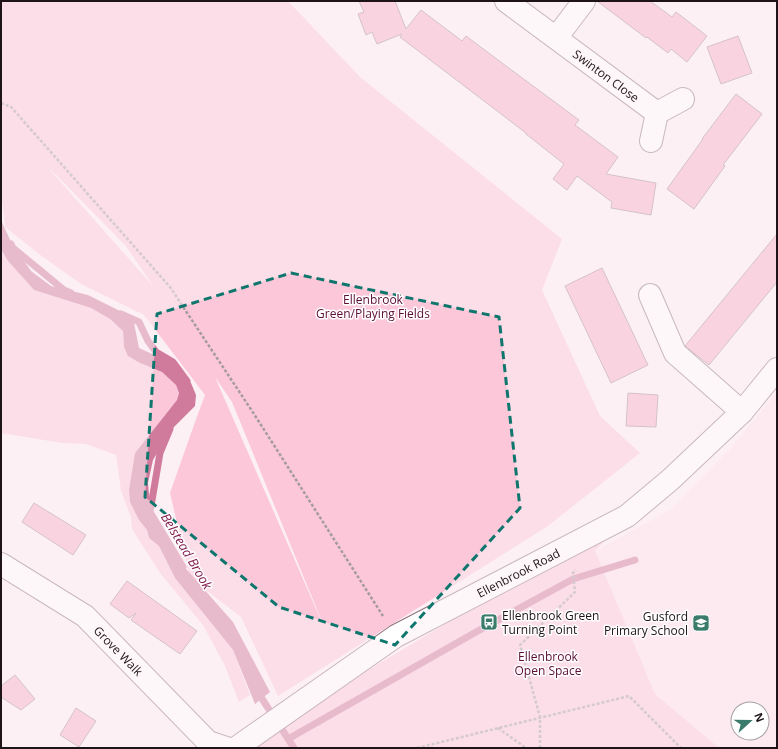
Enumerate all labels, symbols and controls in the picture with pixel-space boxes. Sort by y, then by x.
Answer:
street label: Swinton Close [570,45,643,106]
park label: Ellenbrook Green/Playing Fields [316,291,430,322]
water label: Belstead Brook [157,509,217,593]
street label: Ellenbrook Road [474,544,563,601]
place label: Ellenbrook Green Turning Point [502,607,599,638]
place label: Gusford Primary School [604,608,688,639]
bus stop icon: Ellenbrook Green Turning Point [479,612,499,632]
school or university icon: Gusford Primary School [691,613,711,633]
street label: Grove Walk [90,622,148,680]
park label: Ellenbrook Open Space [515,648,582,679]
north arrow [730,701,770,741]
text: N [751,710,768,724]

